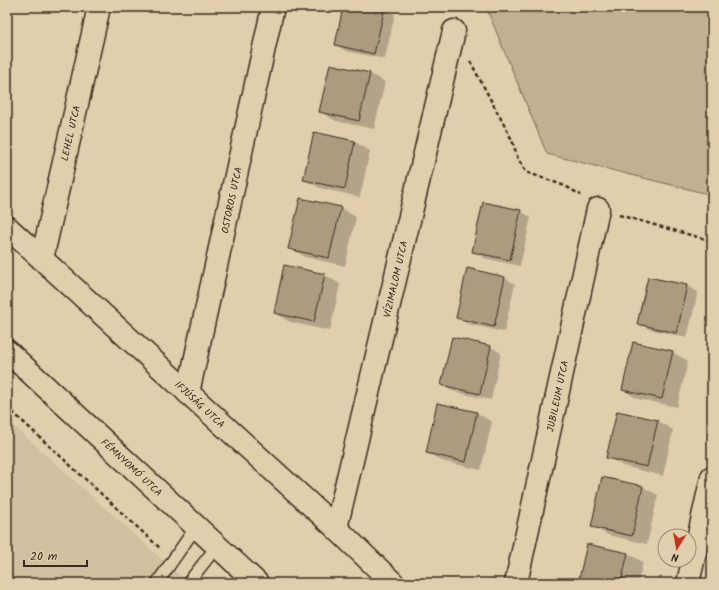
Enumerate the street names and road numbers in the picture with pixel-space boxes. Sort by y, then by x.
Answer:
street label: LEHEL UTCA [57,104,85,163]
street label: OSTOROS UTCA [217,165,247,235]
street label: VÍZIMALOM UTCA [379,239,413,319]
street label: JUBILEUM UTCA [543,359,573,433]
street label: IFJÚSÁG UTCA [171,377,228,432]
street label: FÉMNYOMÓ UTCA [97,435,166,501]

